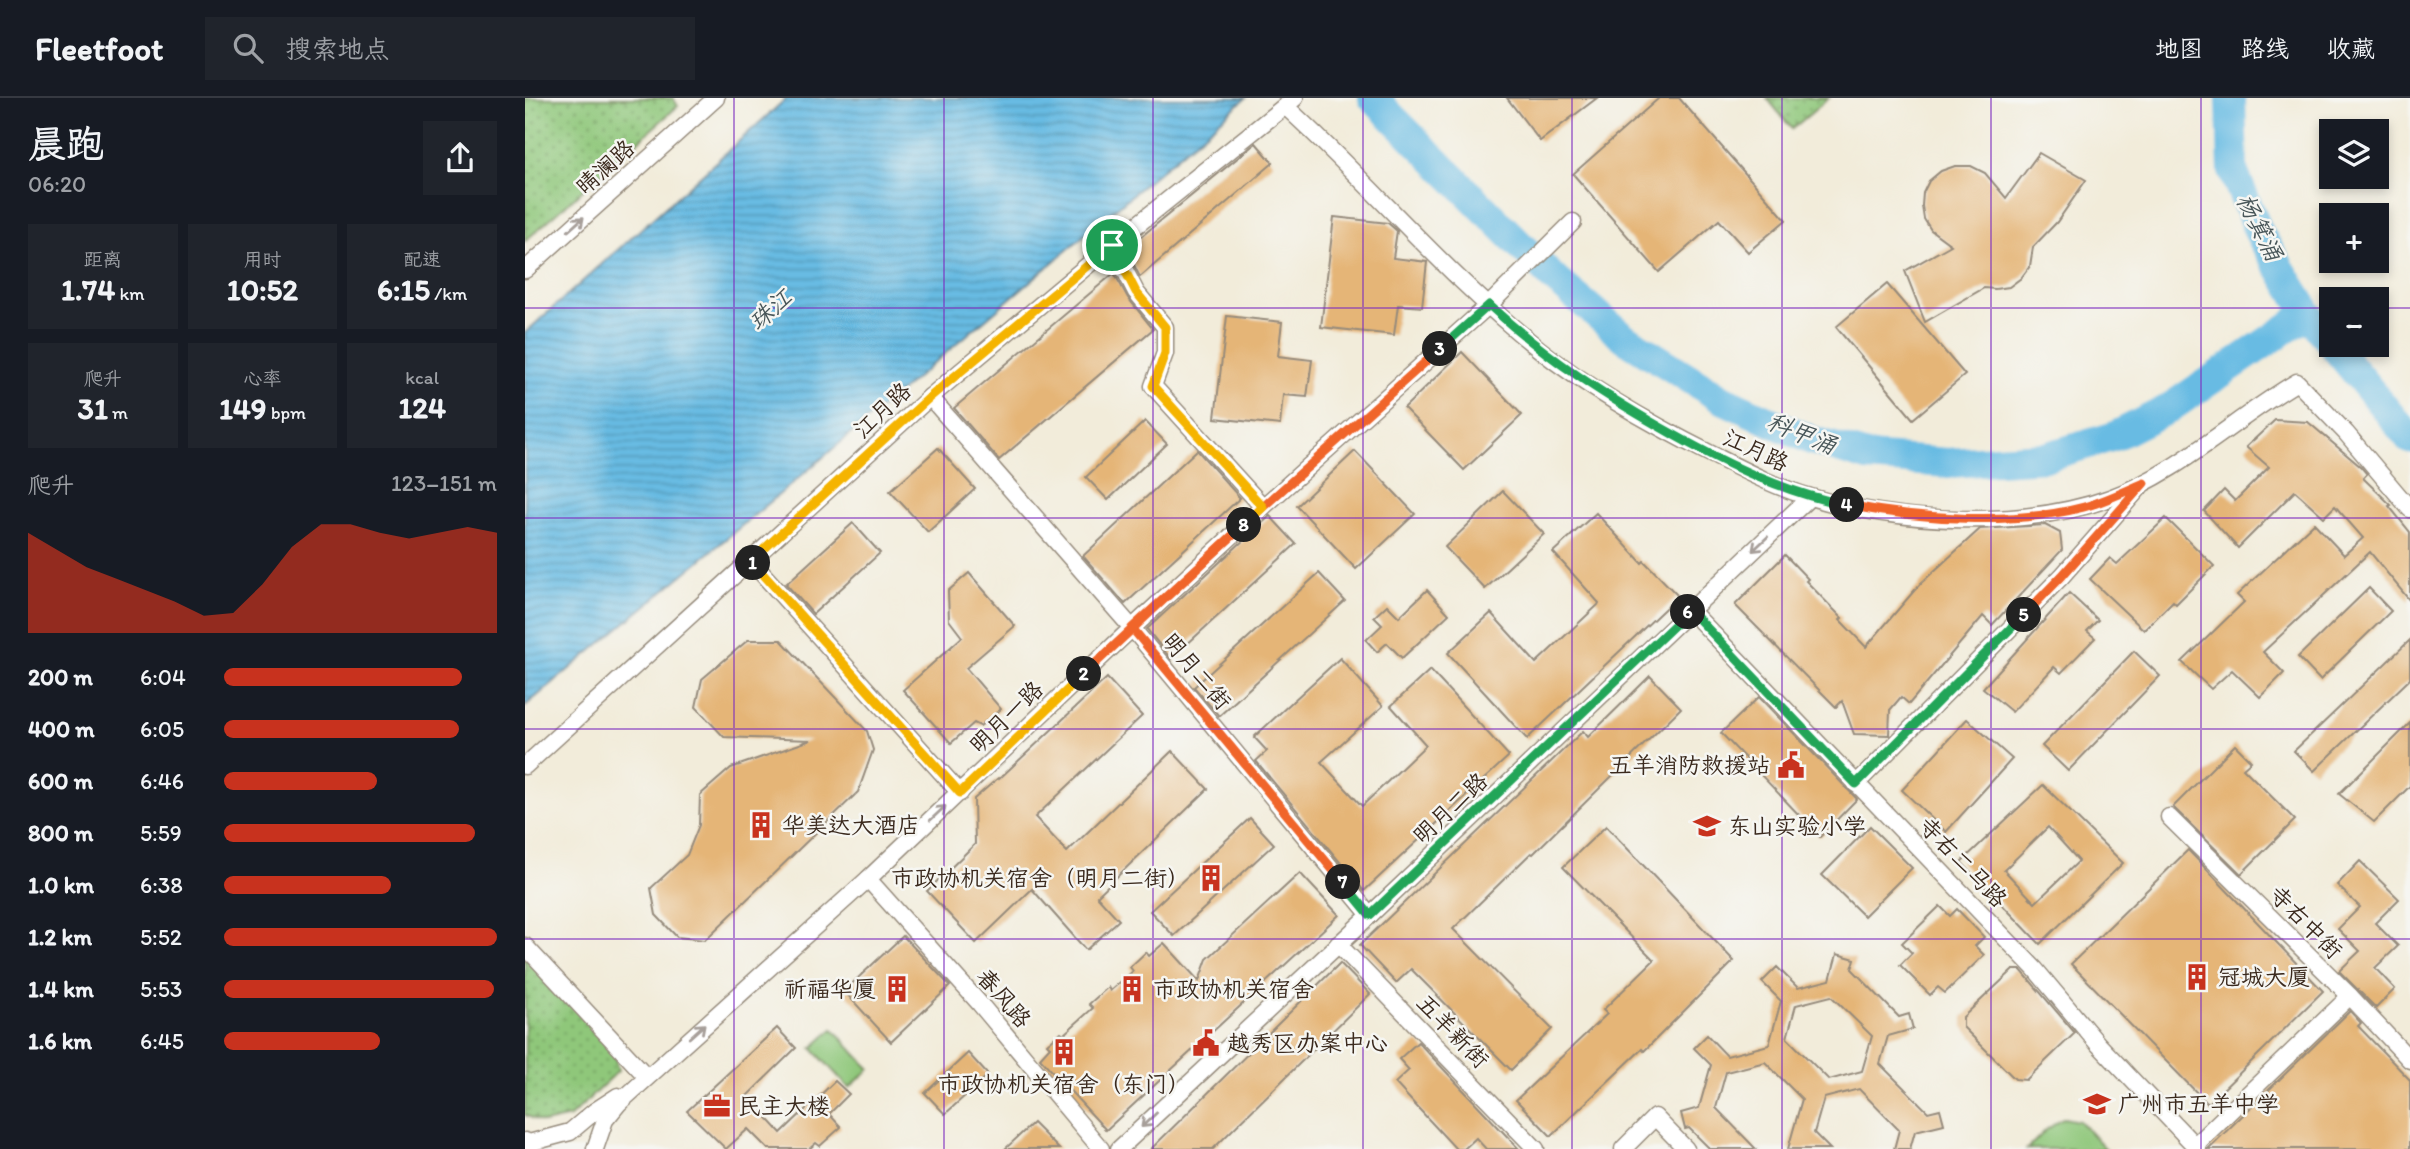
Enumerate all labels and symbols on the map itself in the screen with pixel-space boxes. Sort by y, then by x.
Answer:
street label: 晴澜路 [570,134,640,200]
water label: 杨箕涌 [2231,188,2290,267]
pin [1082,215,1142,275]
one-way arrow [567,216,585,232]
water label: 珠江 [742,282,798,336]
pin: 3 [1423,331,1457,366]
street label: 江月路 [847,376,917,444]
water label: 科甲涌 [1763,406,1842,460]
street label: 江月路 [1719,423,1793,477]
pin: 4 [1829,488,1865,522]
pin: 8 [1227,508,1261,542]
one-way arrow [1752,535,1769,552]
pin: 1 [735,546,771,580]
pin: 6 [1671,594,1705,630]
pin: 5 [2007,598,2041,632]
street label: 明月二街 [1157,627,1237,715]
pin: 2 [1067,656,1101,692]
street label: 明月一路 [963,675,1049,759]
public building icon: 五羊消防救援站 [1776,750,1806,780]
place label: 五羊消防救援站 [1609,751,1770,779]
street label: 明月二路 [1407,766,1493,850]
one-way arrow [929,804,946,821]
building icon: 华美达大酒店 [746,810,776,840]
place label: 华美达大酒店 [782,811,920,839]
school or university icon: 东山实验小学 [1692,811,1722,841]
street label: 寺右二马路 [1913,811,2013,913]
place label: 东山实验小学 [1728,812,1866,840]
building icon: 市政协机关宿舍（明月二街） [1196,863,1226,893]
place label: 市政协机关宿舍（明月二街） [891,864,1190,892]
pin: 7 [1325,864,1361,900]
street label: 寺右中街 [2264,880,2348,964]
building icon: 冠城大厦 [2182,962,2212,992]
street label: 春风路 [971,963,1037,1033]
place label: 冠城大厦 [2218,963,2310,991]
building icon: 祈福华厦 [882,974,912,1004]
building icon: 市政协机关宿舍 [1117,974,1147,1004]
place label: 祈福华厦 [784,975,876,1003]
place label: 市政协机关宿舍 [1153,975,1314,1003]
street label: 五羊新街 [1411,988,1495,1074]
one-way arrow [688,1023,705,1040]
public building icon: 越秀区办案中心 [1191,1028,1221,1058]
place label: 越秀区办案中心 [1227,1029,1388,1057]
building icon: 市政协机关宿舍（东门） [1049,1037,1079,1067]
place label: 市政协机关宿舍（东门） [938,1070,1191,1098]
school or university icon: 广州市五羊中学 [2082,1089,2112,1119]
place label: 广州市五羊中学 [2118,1090,2279,1118]
office icon: 民主大楼 [702,1091,732,1121]
place label: 民主大楼 [738,1092,830,1120]
one-way arrow [1141,1112,1158,1129]

